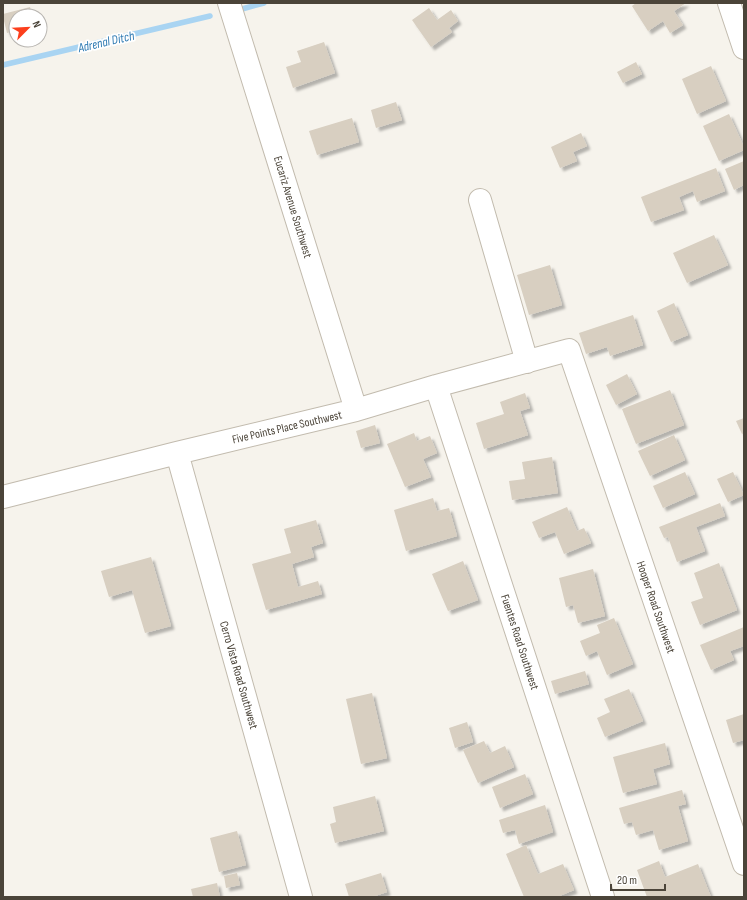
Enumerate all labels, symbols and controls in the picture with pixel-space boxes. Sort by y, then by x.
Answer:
north arrow [8,8,48,48]
text: N [30,19,44,30]
water label: Adrenal Ditch [76,28,136,56]
street label: Eucariz Avenue Southwest [270,154,315,260]
street label: Five Points Place Southwest [231,407,344,447]
street label: Hooper Road Southwest [633,559,678,656]
street label: Fuentes Road Southwest [497,593,542,692]
street label: Cerro Vista Road Southwest [216,619,261,731]
scale bar [611,866,665,892]
text: 20 m [617,873,637,888]

